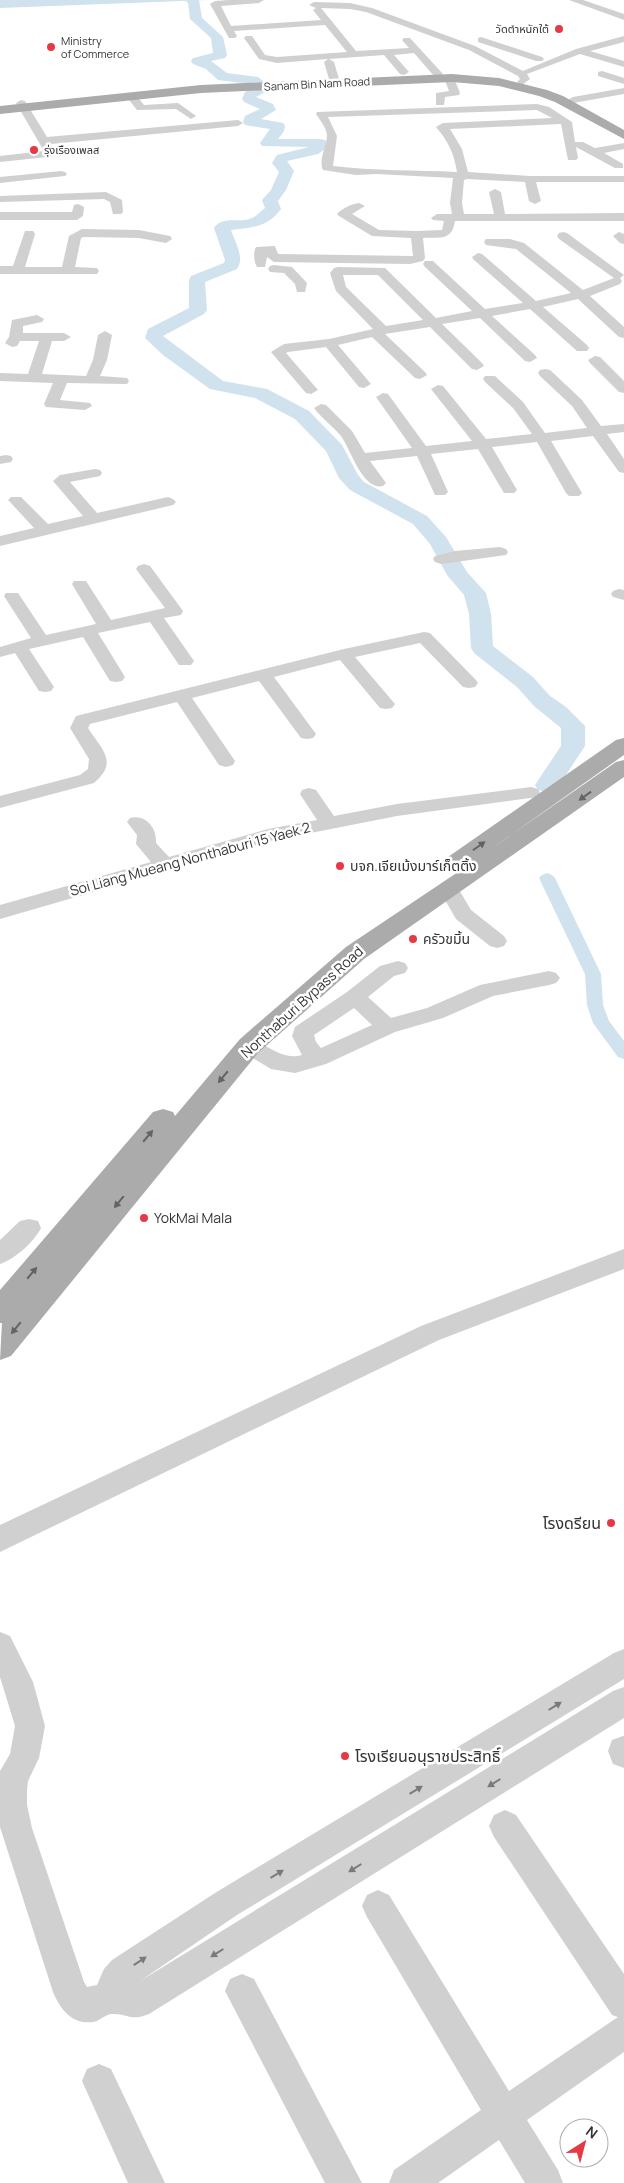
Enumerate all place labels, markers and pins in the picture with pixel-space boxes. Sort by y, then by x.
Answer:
place label: วัดตำหนักใต้ [495,21,549,36]
marker: วัดตำหนักใต้ [553,23,565,35]
place label: Ministry of Commerce [61,33,130,61]
marker: Ministry of Commerce [45,41,57,53]
place label: รุ่งเรืองเพลส [44,142,99,157]
marker: รุ่งเรืองเพลส [28,144,40,156]
place label: บจก.เจียเม้งมาร์เก็ตติ้ง [350,856,477,875]
marker: บจก.เจียเม้งมาร์เก็ตติ้ง [334,860,346,872]
place label: ครัวขมิ้น [423,929,470,948]
marker: ครัวขมิ้น [407,933,419,945]
place label: YokMai Mala [154,1208,232,1227]
marker: YokMai Mala [138,1212,150,1224]
place label: โรงดรียน [543,1512,601,1534]
marker: โรงดรียน [605,1517,617,1529]
place label: โรงเรียนอนุราชประสิทธิ์ [355,1745,501,1767]
marker: โรงเรียนอนุราชประสิทธิ์ [339,1750,351,1762]

